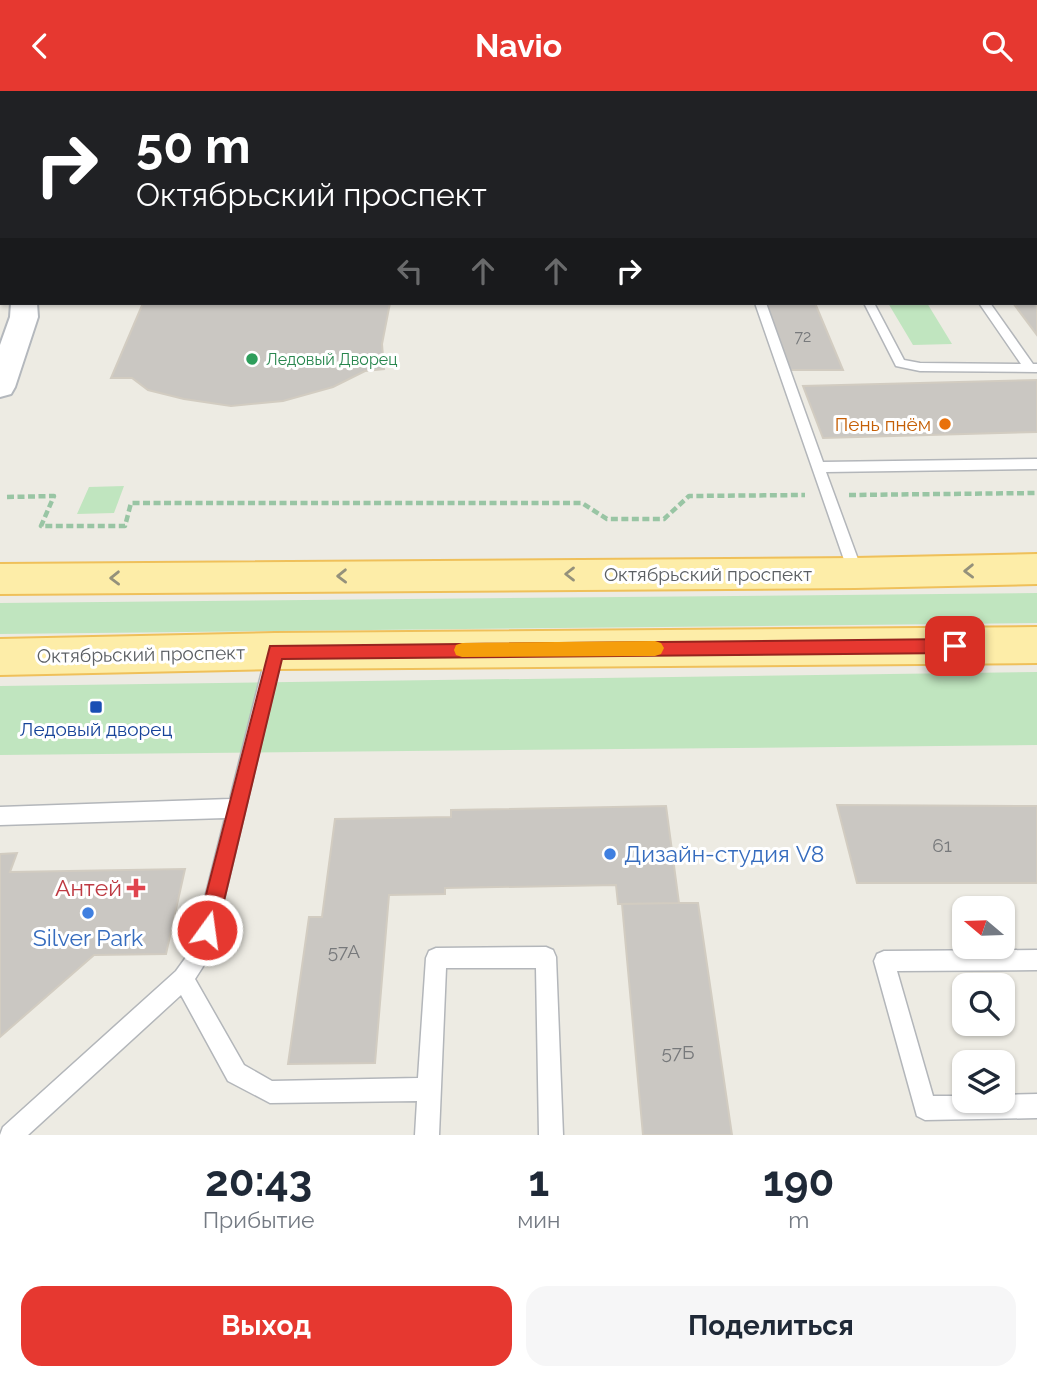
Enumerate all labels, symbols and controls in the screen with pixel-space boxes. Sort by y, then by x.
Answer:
icon: back [21,27,59,65]
text: Navio [475,27,562,64]
icon: search [978,27,1016,65]
text: 50 m [136,117,251,174]
icon: right [21,119,112,210]
text: Октябрьский проспект [136,176,487,213]
icon: left [391,252,429,290]
icon: ahead [464,252,502,290]
icon: ahead [537,252,575,290]
icon: right [610,252,648,290]
house number: 72 [795,327,811,346]
place label: Ледовый Дворец [266,350,397,369]
marker: Ледовый Дворец [244,351,260,367]
place label: Пень пнём [835,413,931,435]
marker: Пень пнём [937,416,953,432]
street label: Октябрьский проспект [604,563,812,585]
one-way arrow [963,563,974,578]
one-way arrow [564,566,575,582]
one-way arrow [337,568,347,584]
one-way arrow [109,570,120,586]
pin [925,616,985,676]
icon: arrive [936,627,974,665]
street label: Октябрьский проспект [37,641,245,667]
marker: Ледовый дворец [88,699,104,715]
place label: Ледовый дворец [20,718,172,740]
house number: 61 [932,834,952,856]
place label: Дизайн-студия V8 [624,840,824,867]
marker: Дизайн-студия V8 [602,846,618,862]
place label: Антей [55,874,122,901]
marker: Антей [128,880,144,896]
position arrow [170,893,244,967]
north arrow [952,896,1015,959]
map controls [952,896,1015,1113]
marker: Silver Park [80,905,96,921]
place label: Silver Park [33,924,143,951]
house number: 57А [328,940,360,962]
button: search [952,973,1015,1036]
house number: 57Б [662,1041,694,1063]
button: layers [952,1050,1015,1113]
text: 20:43 [205,1157,312,1206]
text: 1 [528,1157,549,1206]
text: 190 [763,1157,834,1206]
text: Прибытие [203,1206,315,1233]
text: мин [517,1206,560,1233]
text: m [788,1206,809,1233]
button: Выход [21,1286,512,1366]
button: Поделиться [526,1286,1016,1366]

